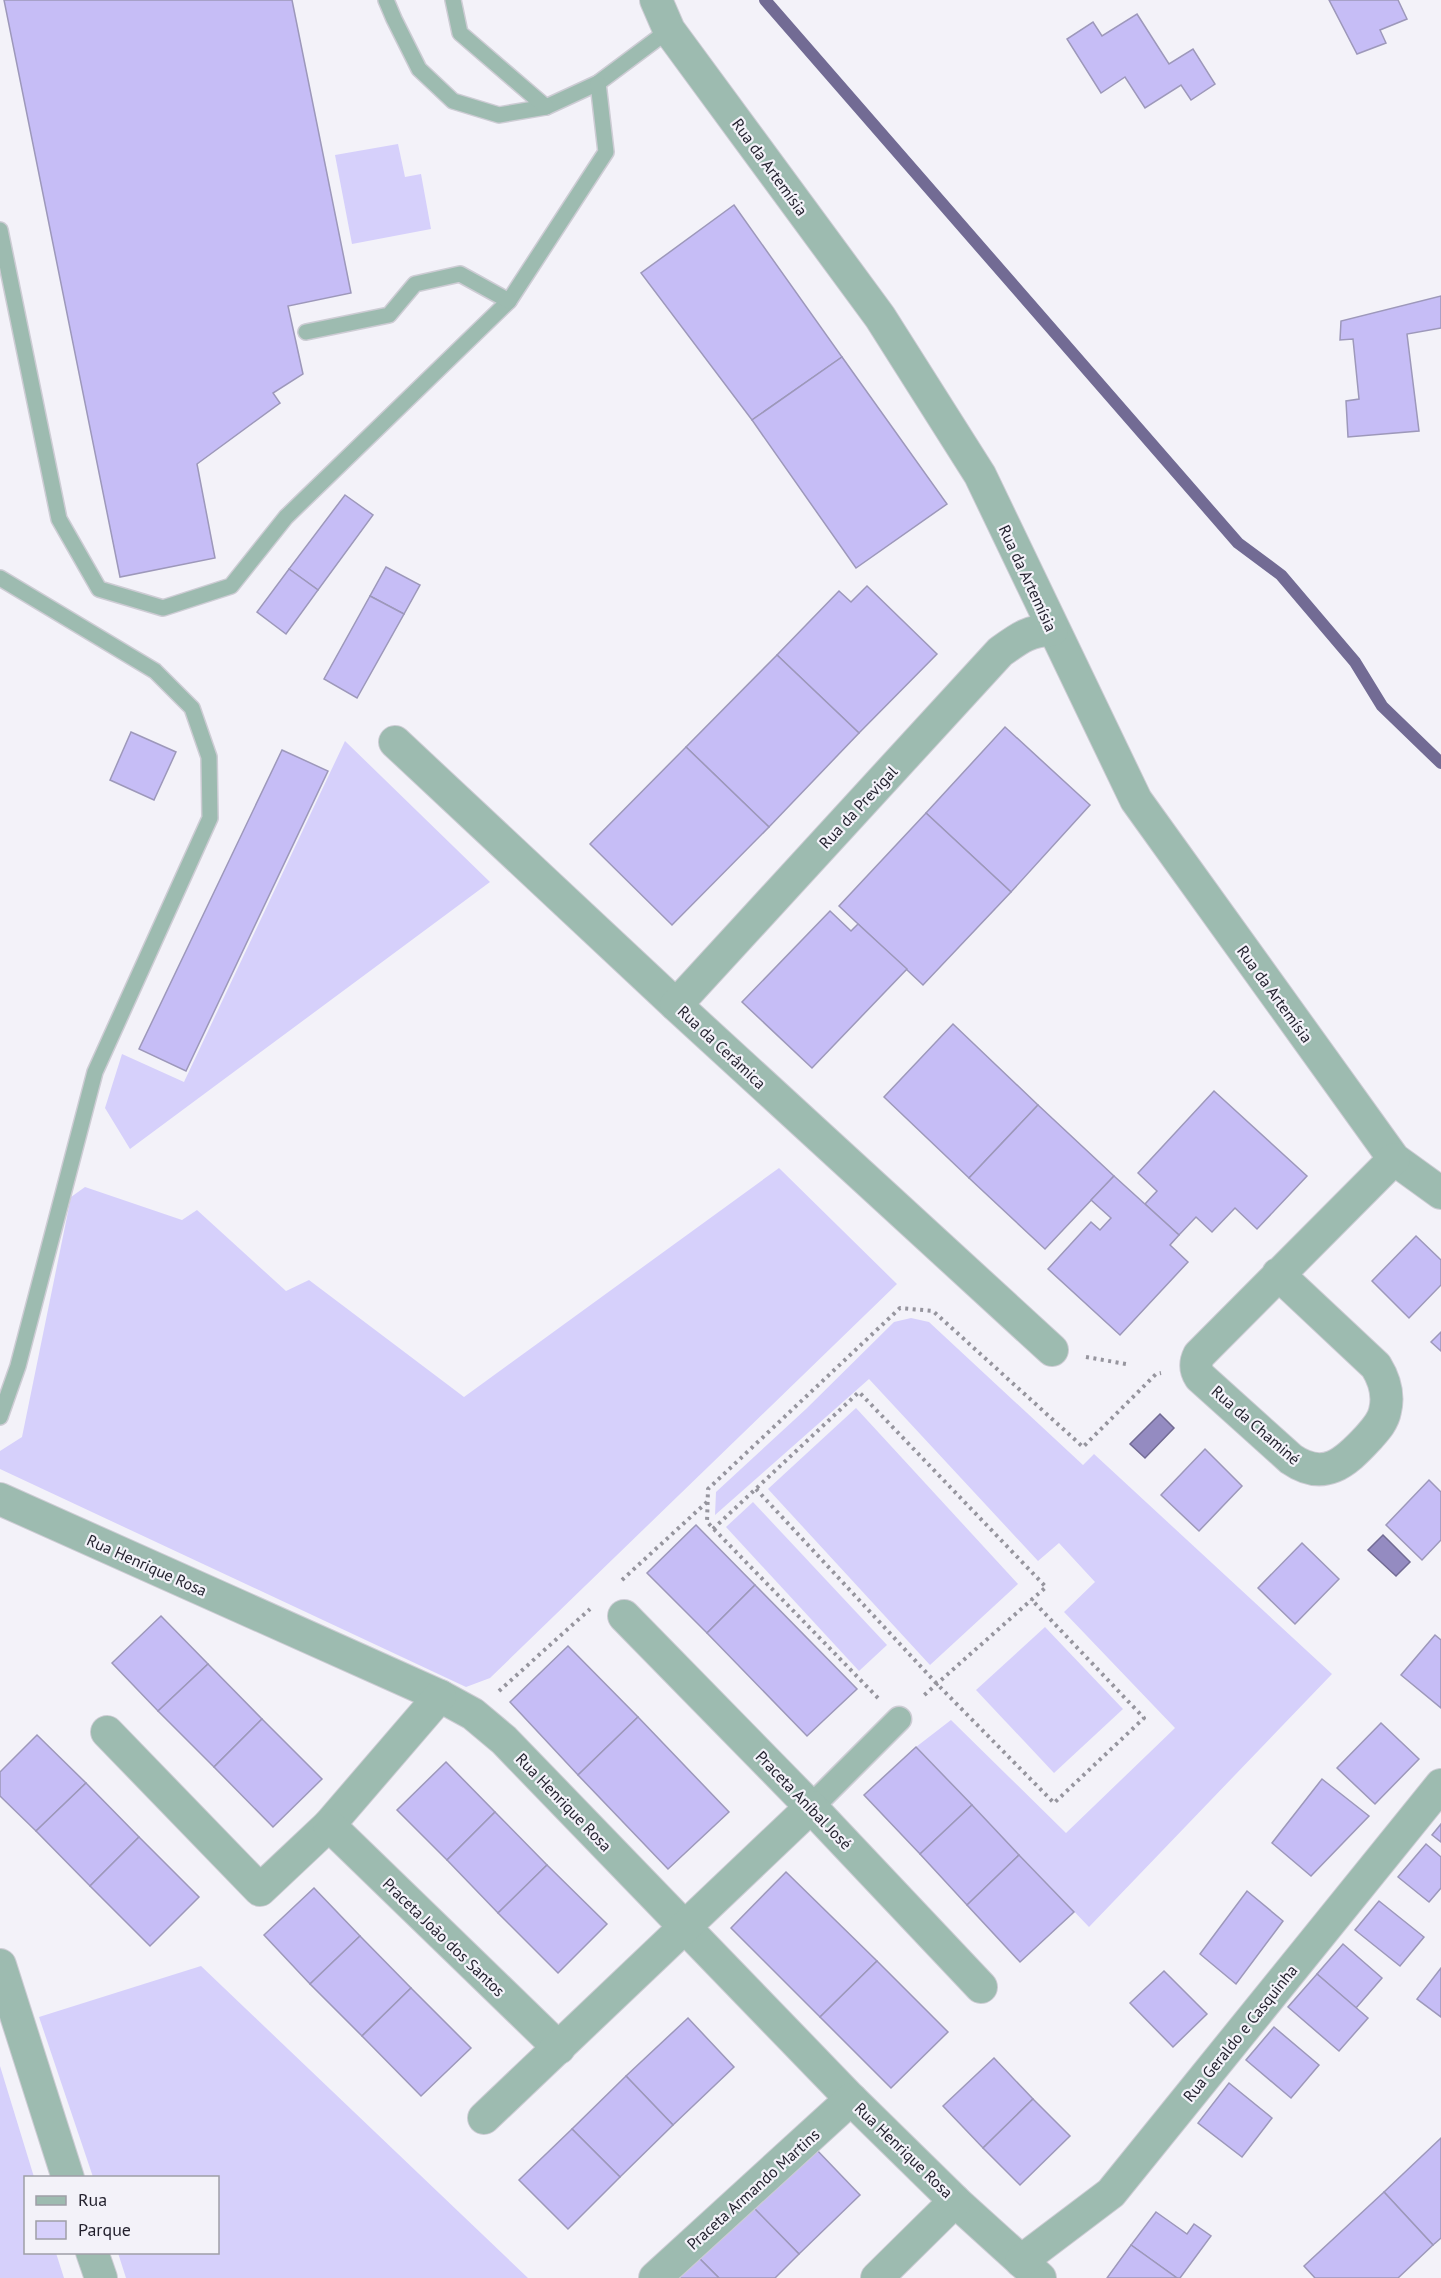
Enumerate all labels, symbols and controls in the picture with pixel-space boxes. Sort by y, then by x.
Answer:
street label: Rua da Artemísia [728,114,812,220]
street label: Rua da Artemísia [995,521,1061,635]
street label: Rua da Previgal [815,761,902,853]
street label: Rua da Artemísia [1233,941,1317,1047]
street label: Rua da Cerâmica [674,1001,770,1093]
street label: Rua da Chaminé [1208,1381,1304,1469]
street label: Rua Henrique Rosa [84,1530,210,1600]
street label: Praceta Aníbal José [752,1746,856,1854]
street label: Rua Henrique Rosa [512,1749,616,1855]
street label: Praceta João dos Santos [379,1873,510,2001]
street label: Rua Geraldo e Casquinha [1179,1960,1301,2106]
street label: Rua Henrique Rosa [851,2098,957,2202]
street label: Praceta Armando Martins [683,2124,824,2254]
legend [24,2176,219,2254]
text: Rua [78,2188,107,2211]
text: Parque [78,2218,131,2241]

